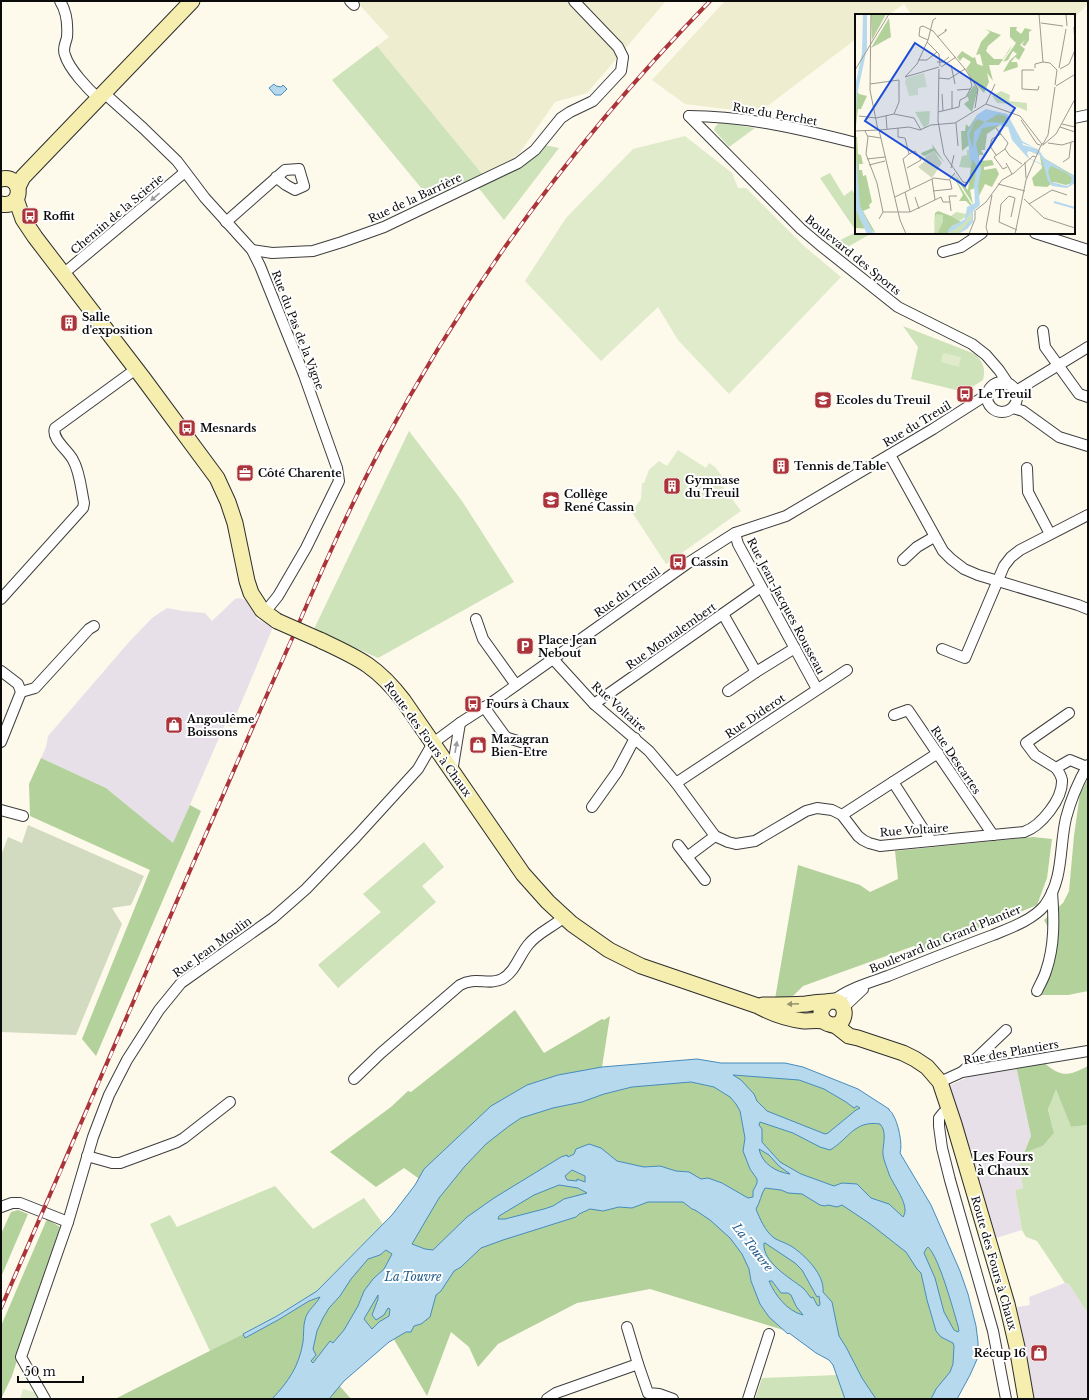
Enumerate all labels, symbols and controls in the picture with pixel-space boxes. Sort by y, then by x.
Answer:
inset map [855,14,1075,234]
street label: Rue du Perchet [731,100,819,129]
street label: Rue de la Barrière [366,170,464,226]
street label: Chemin de la Scierie [68,171,166,257]
one-way arrow [150,193,161,202]
bus stop icon: Roffit [20,206,40,226]
place label: Roffit [43,209,76,223]
street label: Boulevard des Sports [802,212,904,298]
street label: Rue du Pas de la Vigne [269,268,327,392]
place label: Salle d'exposition [82,310,153,337]
building icon: Salle d'exposition [59,313,79,333]
bus stop icon: Le Treuil [955,384,975,404]
place label: Le Treuil [978,387,1032,401]
school or university icon: Ecoles du Treuil [813,390,833,410]
place label: Ecoles du Treuil [836,393,931,407]
street label: Rue du Treuil [880,398,954,450]
bus stop icon: Mesnards [177,418,197,438]
place label: Mesnards [200,421,256,435]
building icon: Tennis de Table [771,456,791,476]
place label: Tennis de Table [794,459,887,473]
office icon: Côté Charente [235,463,255,483]
place label: Côté Charente [258,466,342,480]
place label: Gymnase du Treuil [685,473,740,500]
building icon: Gymnase du Treuil [662,476,682,496]
place label: Collège René Cassin [564,487,634,514]
school or university icon: Collège René Cassin [541,490,561,510]
street label: Rue Jean-Jacques Rousseau [744,535,828,677]
bus stop icon: Cassin [668,552,688,572]
place label: Cassin [691,555,729,569]
street label: Rue du Treuil [591,564,663,620]
street label: Rue Montalembert [623,599,719,672]
place label: Place Jean Nebout [538,633,597,660]
parking icon: Place Jean Nebout [515,636,535,656]
street label: Route des Fours à Chaux [381,679,475,800]
street label: Rue Voltaire [589,679,649,735]
street label: Rue Diderot [722,690,788,741]
bus stop icon: Fours à Chaux [463,694,483,714]
place label: Fours à Chaux [486,697,570,711]
place label: Angoulême Boissons [186,712,255,739]
shop icon: Angoulême Boissons [164,715,184,735]
street label: Rue Descartes [928,723,984,797]
place label: Mazagran Bien-Etre [491,732,549,759]
shop icon: Mazagran Bien-Etre [468,735,488,755]
one-way arrow [454,741,460,753]
street label: Rue Voltaire [879,821,949,839]
street label: Boulevard du Grand Plantier [867,902,1024,976]
street label: Rue Jean Moulin [170,914,254,980]
one-way arrow [787,1001,799,1008]
street label: Rue des Plantiers [962,1037,1060,1067]
district label: Les Fours à Chaux [973,1149,1034,1178]
street label: Route des Fours à Chaux [968,1194,1020,1332]
water label: La Touvre [729,1219,777,1275]
water label: La Touvre [383,1269,442,1284]
shop icon: Récup 16 [1029,1343,1049,1363]
place label: Récup 16 [974,1346,1026,1360]
scale bar [18,1358,83,1384]
text: 50 m [24,1364,56,1379]

